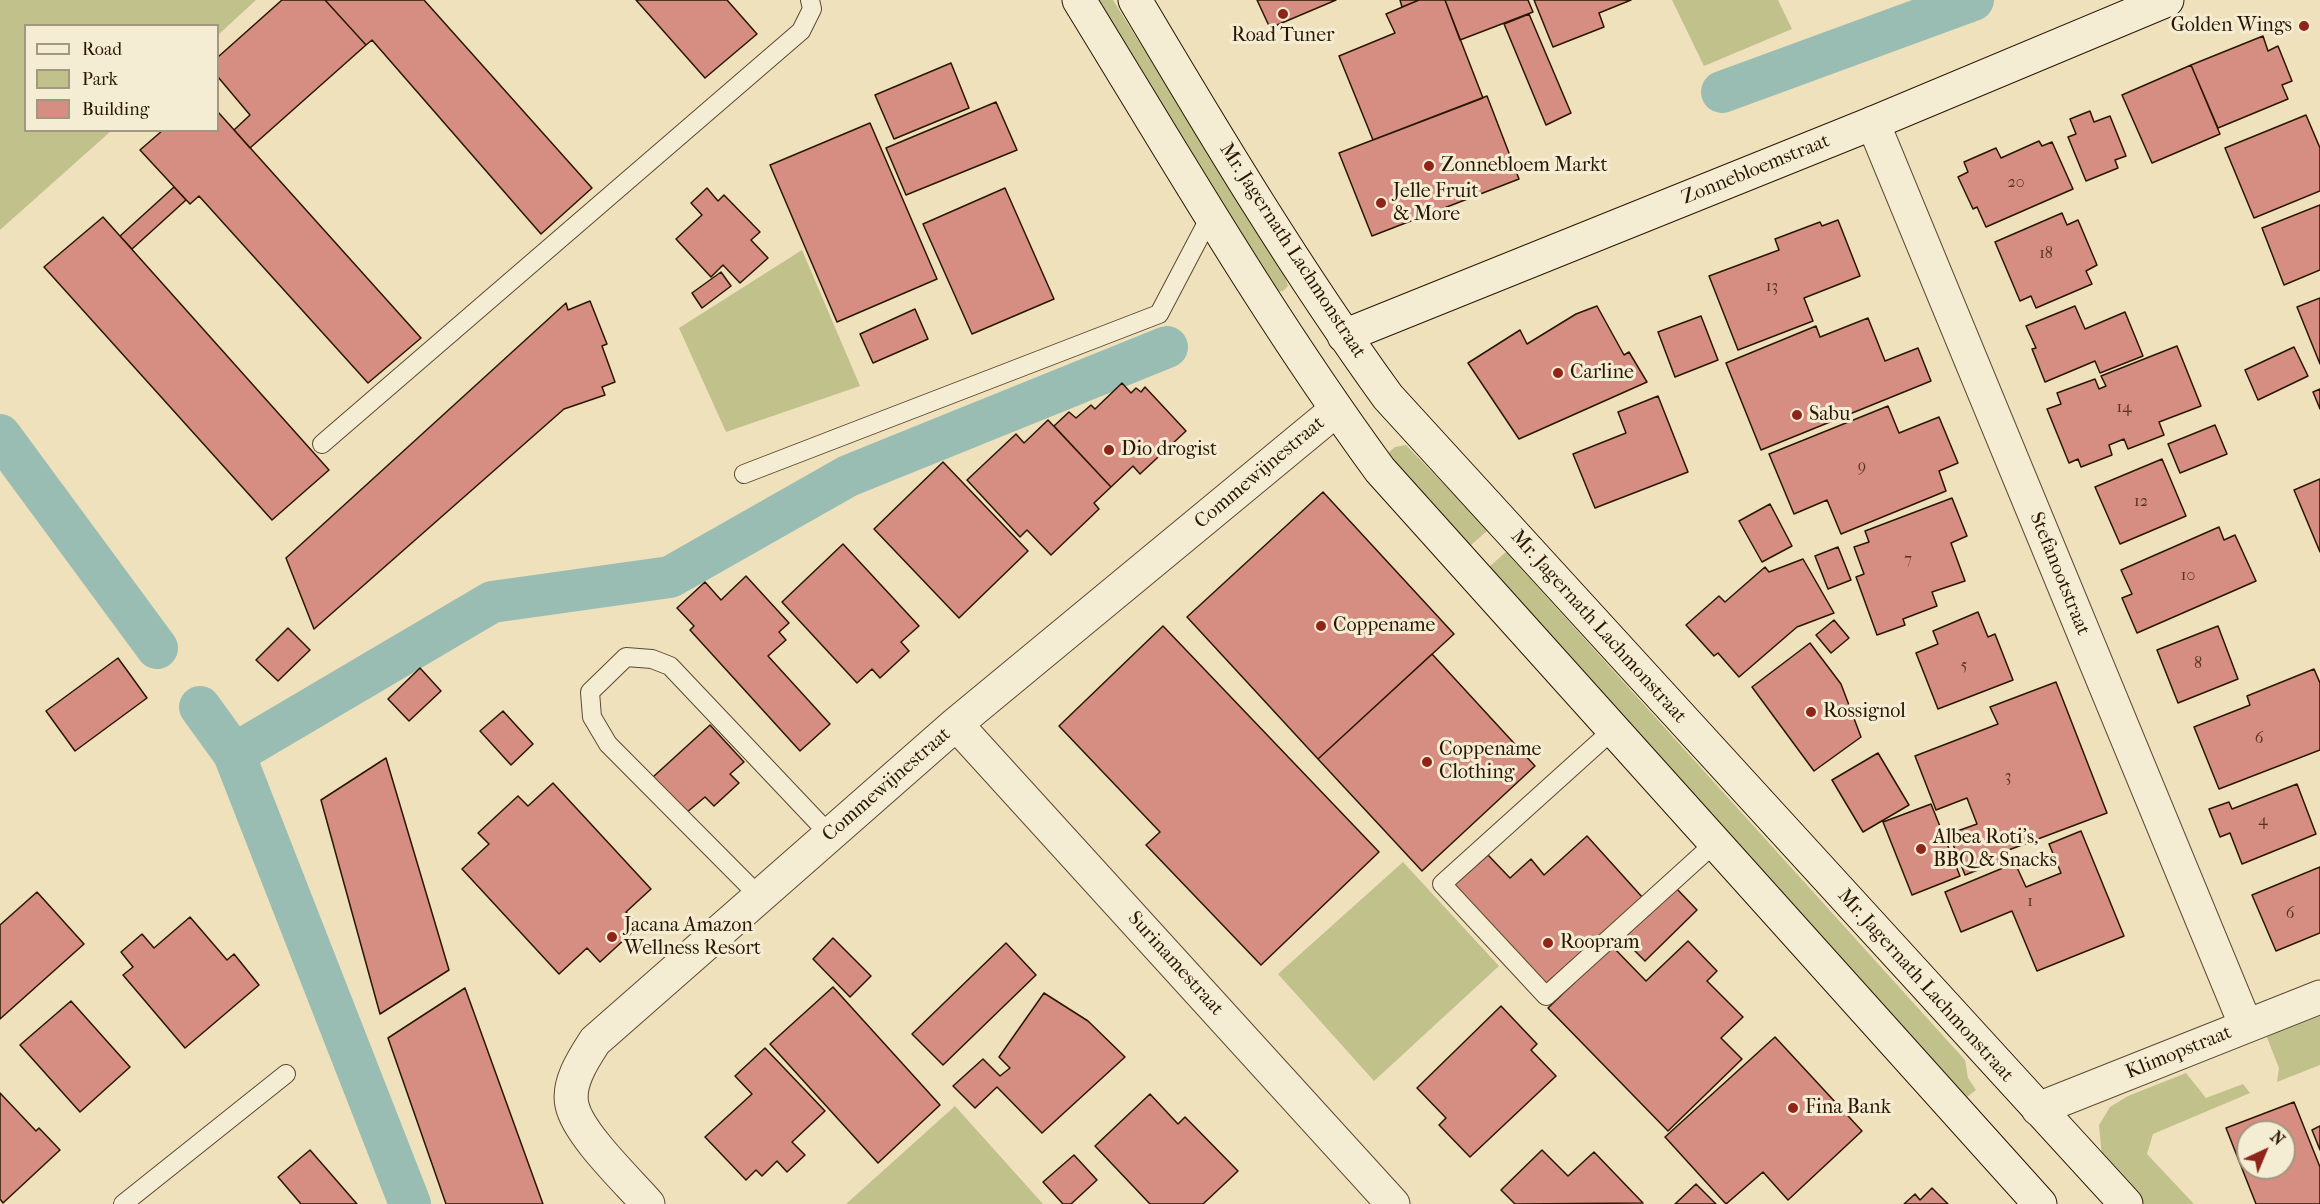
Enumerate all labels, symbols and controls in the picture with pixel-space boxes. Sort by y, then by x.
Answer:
marker: Road Tuner [1276,7,1290,21]
place label: Golden Wings [2171,14,2292,38]
marker: Golden Wings [2297,19,2311,33]
legend [24,24,219,132]
place label: Road Tuner [1231,24,1335,48]
text: Road [82,39,122,60]
text: Park [82,69,118,90]
text: Building [82,99,149,120]
street label: Zonnebloemstraat [1678,129,1834,211]
street label: Mr. Jagernath Lachmonstraat [1213,139,1371,363]
place label: Zonnebloem Markt [1441,154,1608,178]
marker: Zonnebloem Markt [1422,159,1436,173]
house number: 20 [2007,173,2025,193]
place label: Jelle Fruit & More [1393,180,1479,227]
marker: Jelle Fruit & More [1374,196,1388,210]
house number: 18 [2039,244,2053,264]
house number: 13 [1766,277,1778,297]
place label: Carline [1570,361,1634,385]
marker: Carline [1551,366,1565,380]
house number: 14 [2116,398,2132,418]
place label: Sabu [1809,403,1850,427]
marker: Sabu [1790,408,1804,422]
street label: Commewijnestraat [1190,412,1330,534]
place label: Dio drogist [1121,438,1217,462]
marker: Dio drogist [1102,443,1116,457]
house number: 9 [1858,457,1866,477]
house number: 12 [2134,492,2148,512]
street label: Stefanootstraat [2023,509,2095,639]
street label: Mr. Jagernath Lachmonstraat [1505,526,1691,728]
house number: 7 [1904,550,1912,570]
house number: 10 [2181,566,2195,586]
place label: Coppename [1333,614,1436,638]
marker: Coppename [1314,619,1328,633]
house number: 8 [2194,654,2202,674]
house number: 5 [1961,656,1967,676]
place label: Rossignol [1823,700,1906,724]
marker: Rossignol [1804,705,1818,719]
street label: Commewijnestraat [818,723,956,847]
house number: 6 [2255,729,2263,749]
place label: Coppename Clothing [1439,738,1542,785]
marker: Coppename Clothing [1420,755,1434,769]
house number: 3 [2005,767,2011,787]
house number: 4 [2258,811,2268,831]
place label: Albea Roti's, BBQ & Snacks [1933,826,2057,873]
marker: Albea Roti's, BBQ & Snacks [1914,842,1928,856]
street label: Mr. Jagernath Lachmonstraat [1832,885,2018,1087]
house number: 1 [2027,892,2033,912]
house number: 6 [2286,904,2294,924]
street label: Surinamestraat [1122,907,1228,1021]
place label: Jacana Amazon Wellness Resort [624,914,761,961]
marker: Jacana Amazon Wellness Resort [605,930,619,944]
place label: Roopram [1560,931,1640,955]
marker: Roopram [1541,936,1555,950]
street label: Klimopstraat [2122,1021,2236,1085]
place label: Fina Bank [1805,1096,1891,1120]
marker: Fina Bank [1786,1101,1800,1115]
north arrow [2236,1120,2296,1180]
text: N [2266,1127,2288,1149]

